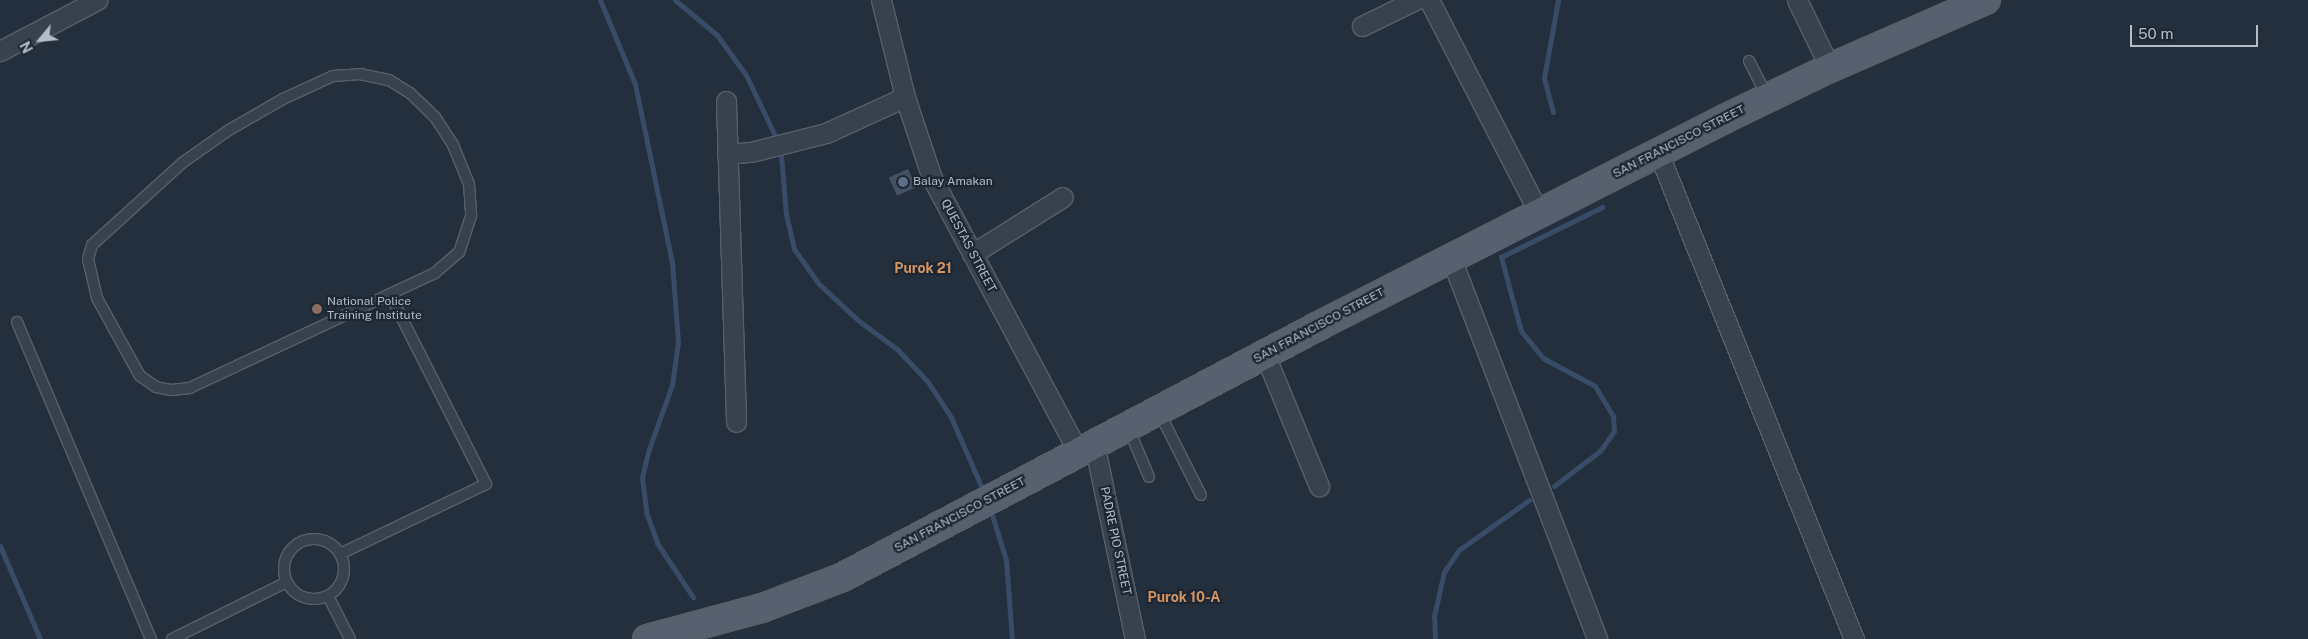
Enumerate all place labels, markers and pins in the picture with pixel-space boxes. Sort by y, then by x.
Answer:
place label: Balay Amakan [913,175,993,189]
marker: Balay Amakan [897,176,909,188]
place label: National Police Training Institute [327,295,422,323]
marker: National Police Training Institute [311,303,323,315]

